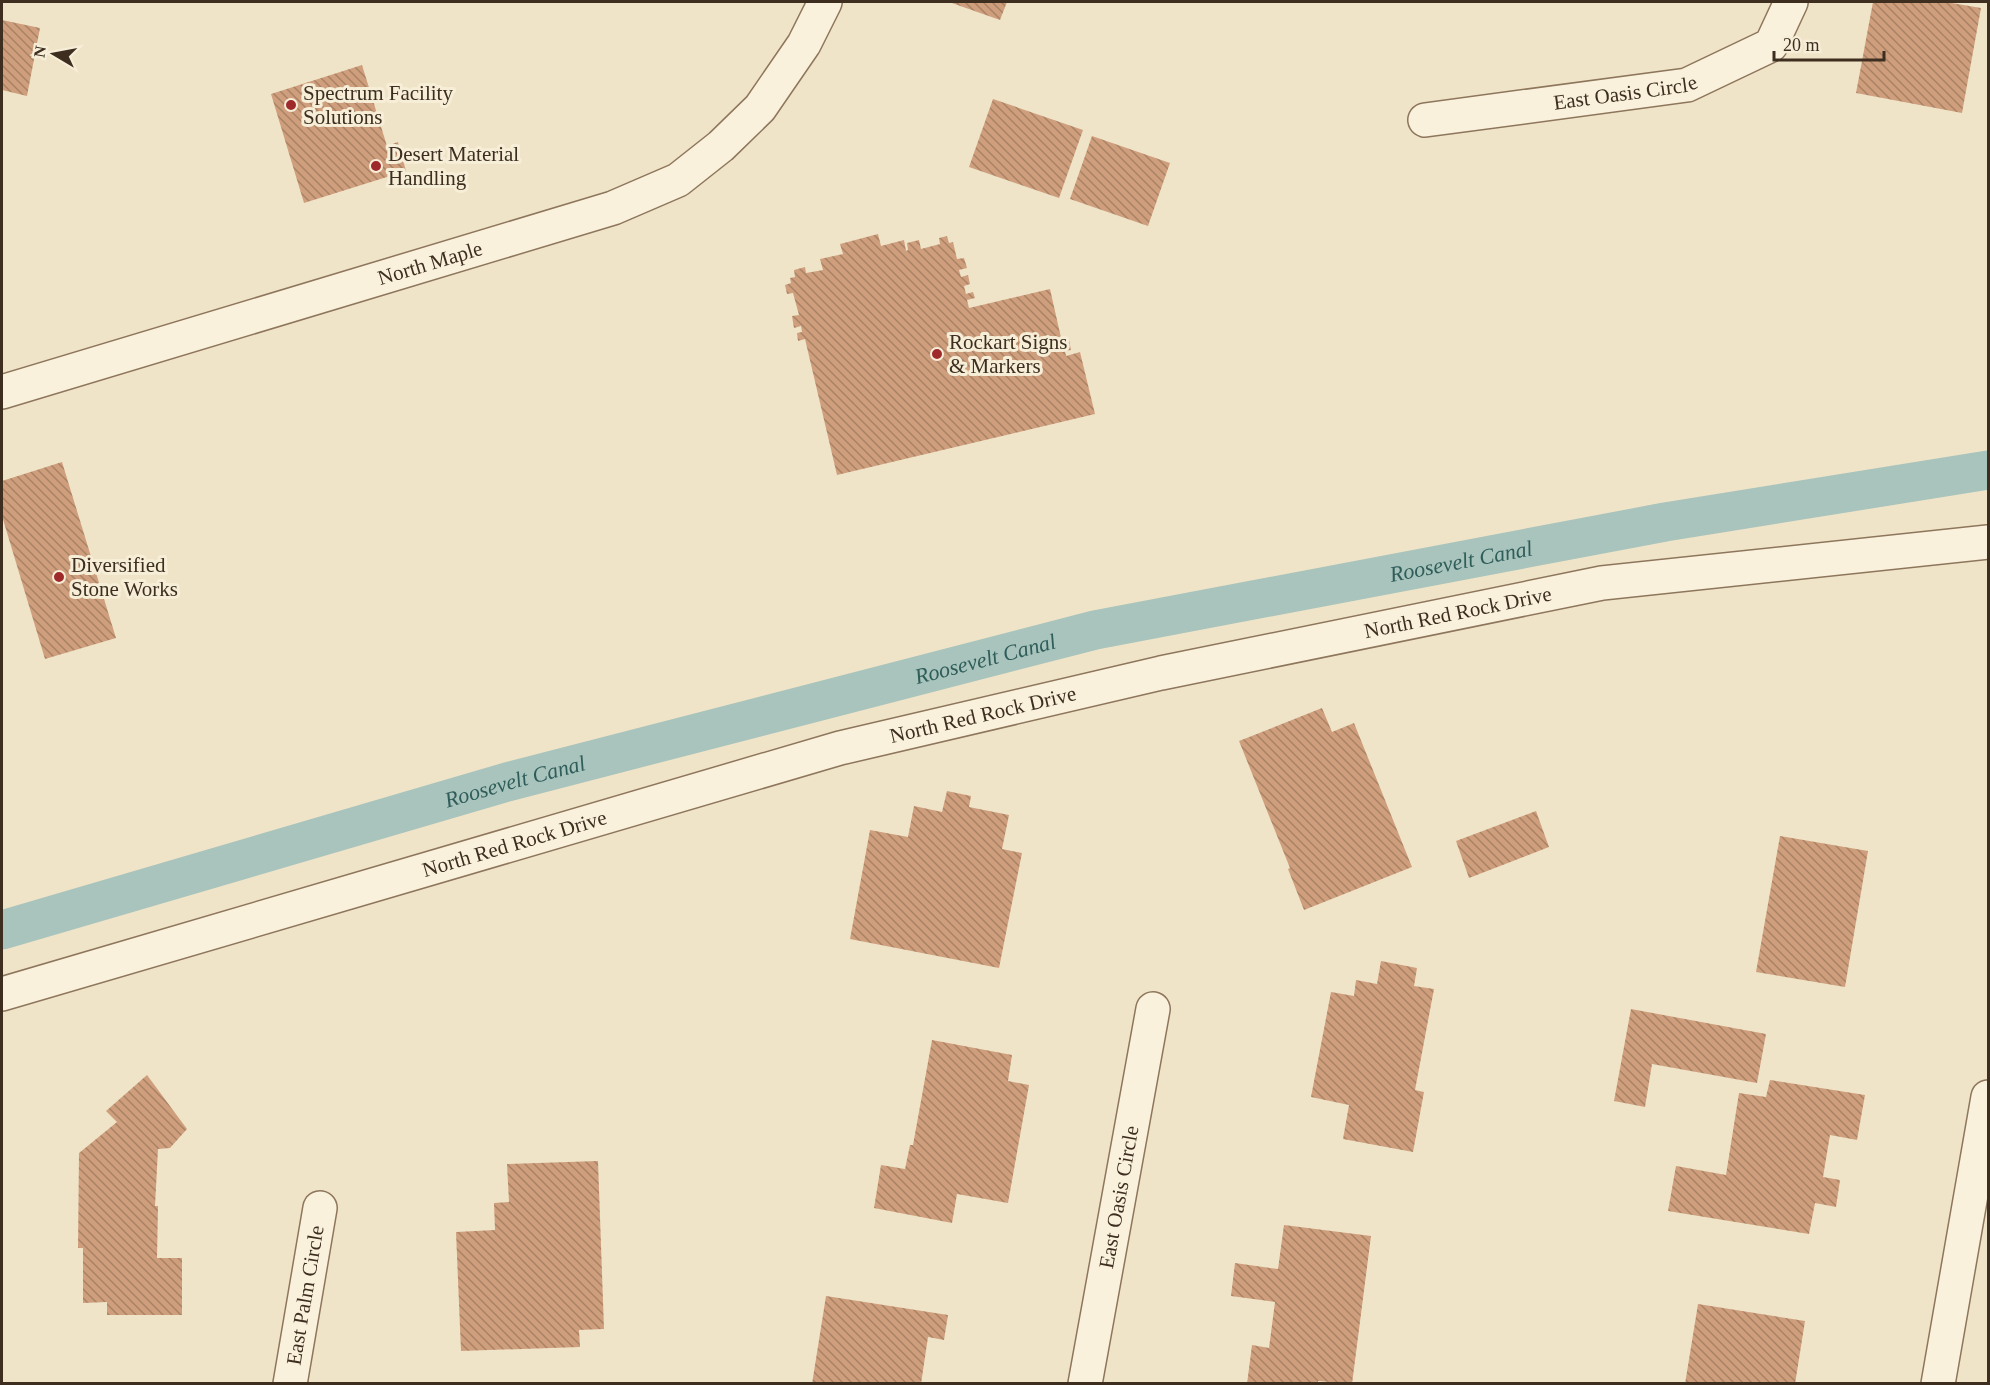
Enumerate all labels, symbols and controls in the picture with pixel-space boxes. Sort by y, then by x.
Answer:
north arrow [24,24,84,84]
scale bar [1774,24,1884,62]
text: 20 m [1783,35,1820,55]
text: N [30,44,49,59]
street label: East Oasis Circle [1552,70,1701,115]
place label: Spectrum Facility Solutions [303,81,453,129]
marker: Spectrum Facility Solutions [284,98,298,112]
place label: Desert Material Handling [388,142,519,190]
marker: Desert Material Handling [369,159,383,173]
street label: North Maple [375,236,485,290]
place label: Rockart Signs & Markers [949,330,1067,378]
marker: Rockart Signs & Markers [930,347,944,361]
water label: Roosevelt Canal [1386,535,1534,587]
place label: Diversified Stone Works [71,553,178,601]
marker: Diversified Stone Works [52,570,66,584]
street label: North Red Rock Drive [1362,582,1554,643]
water label: Roosevelt Canal [911,628,1058,689]
street label: North Red Rock Drive [887,681,1078,748]
water label: Roosevelt Canal [440,750,588,812]
street label: North Red Rock Drive [419,805,609,882]
street label: East Oasis Circle [1094,1124,1144,1270]
street label: East Palm Circle [281,1224,329,1367]

